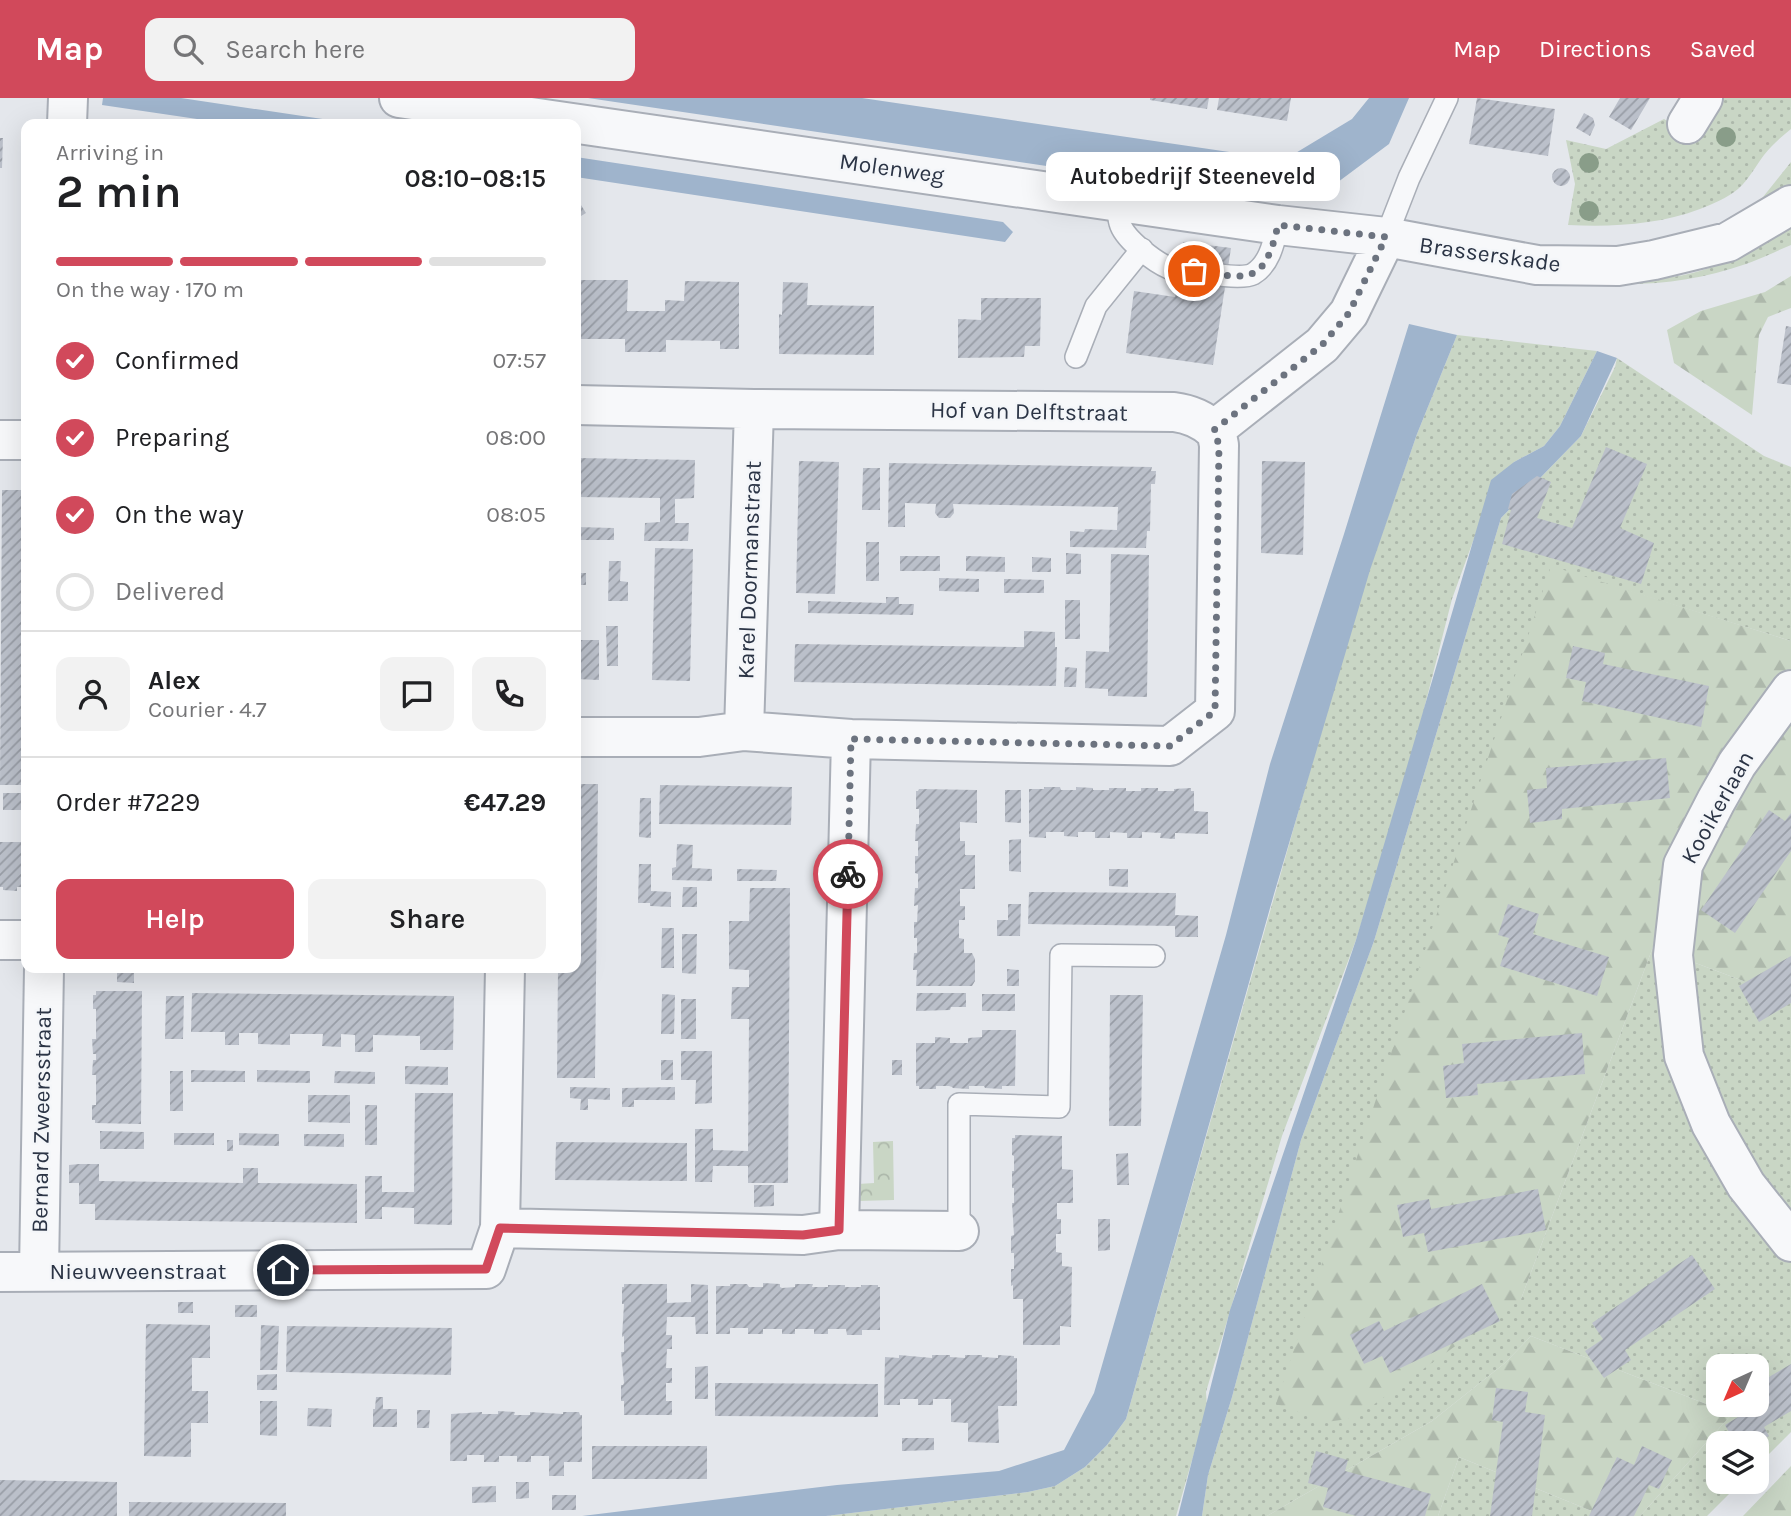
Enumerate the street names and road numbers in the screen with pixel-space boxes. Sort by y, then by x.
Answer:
street label: Molenweg [838,148,946,189]
street label: Brasserskade [1417,231,1562,278]
street label: Hof van Delftstraat [930,396,1128,427]
street label: Karel Doormanstraat [732,460,767,680]
street label: Kooikerlaan [1675,746,1759,868]
street label: Bernard Zweersstraat [26,1007,57,1233]
street label: Nieuwveenstraat [49,1258,227,1285]

